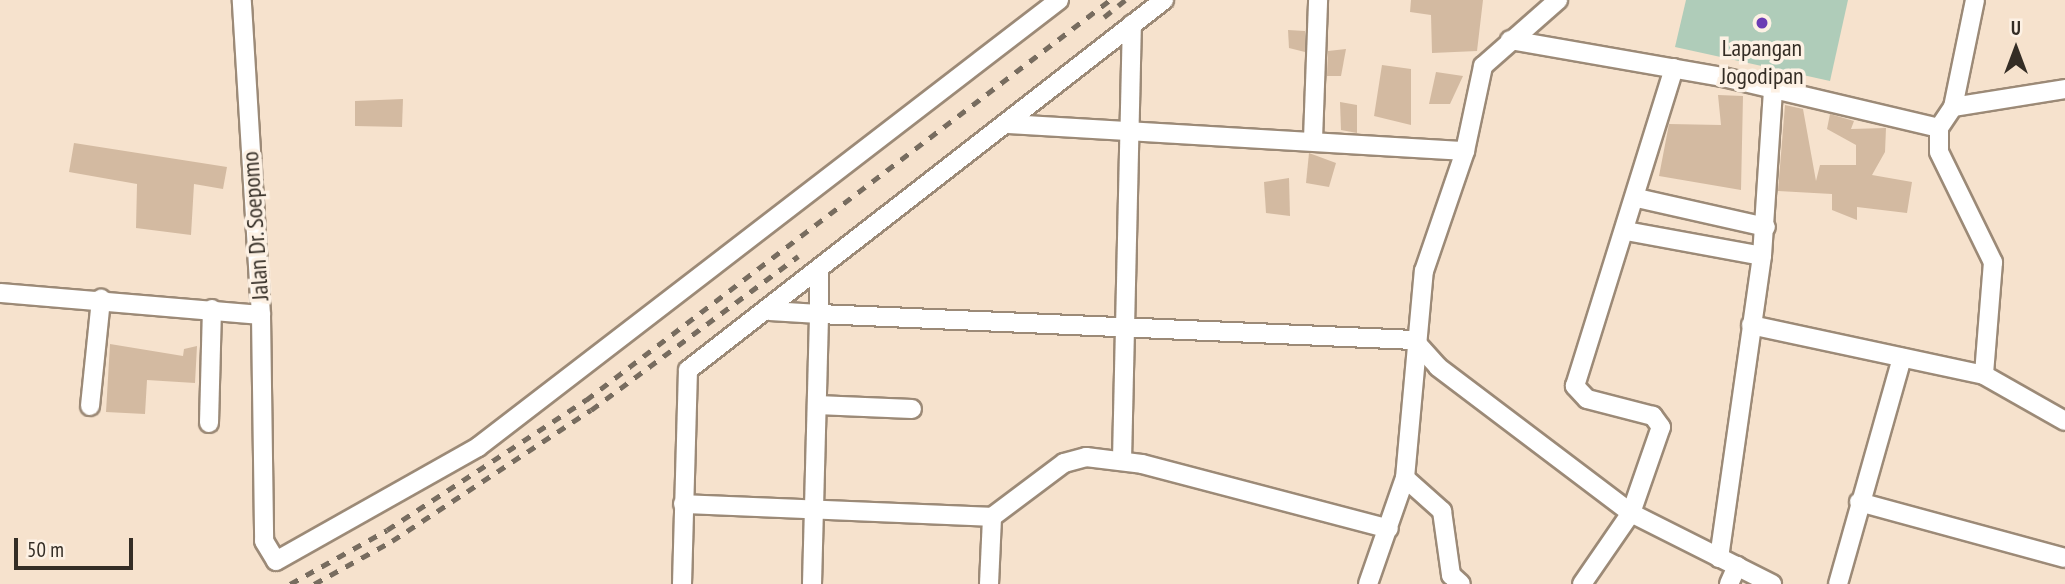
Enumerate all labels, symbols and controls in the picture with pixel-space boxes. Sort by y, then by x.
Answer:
north arrow [1981,14,2051,84]
marker: Lapangan Jogodipan [1754,15,1770,31]
text: U [2011,16,2021,40]
place label: Lapangan Jogodipan [1720,34,1804,90]
street label: Jalan Dr. Soepomo [235,150,275,302]
scale bar [18,524,136,568]
text: 50 m [27,536,64,563]

